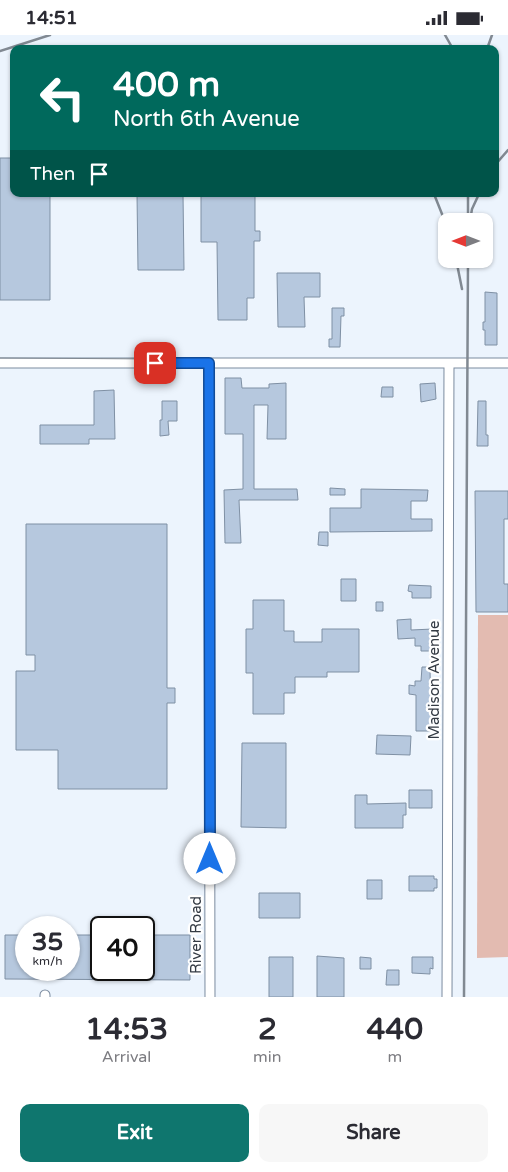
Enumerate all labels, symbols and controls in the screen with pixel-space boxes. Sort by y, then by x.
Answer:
text: 14:51 [25,7,78,29]
text: 400 m [113,64,220,106]
icon: left [30,65,95,130]
text: North 6th Avenue [113,106,300,132]
icon: arrive [85,160,113,188]
text: Then [30,163,75,185]
north arrow [438,213,492,267]
map controls [438,213,493,268]
pin [134,342,176,384]
icon: arrive [141,349,169,377]
street label: Madison Avenue [425,620,443,740]
position arrow [183,832,235,884]
street label: River Road [187,896,205,974]
speed limit sign: 40 [90,916,155,981]
text: 35 [32,927,63,957]
text: km/h [32,954,63,968]
text: 14:53 [85,1011,168,1048]
text: 2 [258,1011,277,1048]
text: 440 [367,1011,423,1048]
text: Arrival [102,1047,151,1067]
text: min [253,1047,282,1067]
text: m [387,1047,402,1067]
button: Exit [20,1104,249,1162]
button: Share [259,1104,488,1162]

